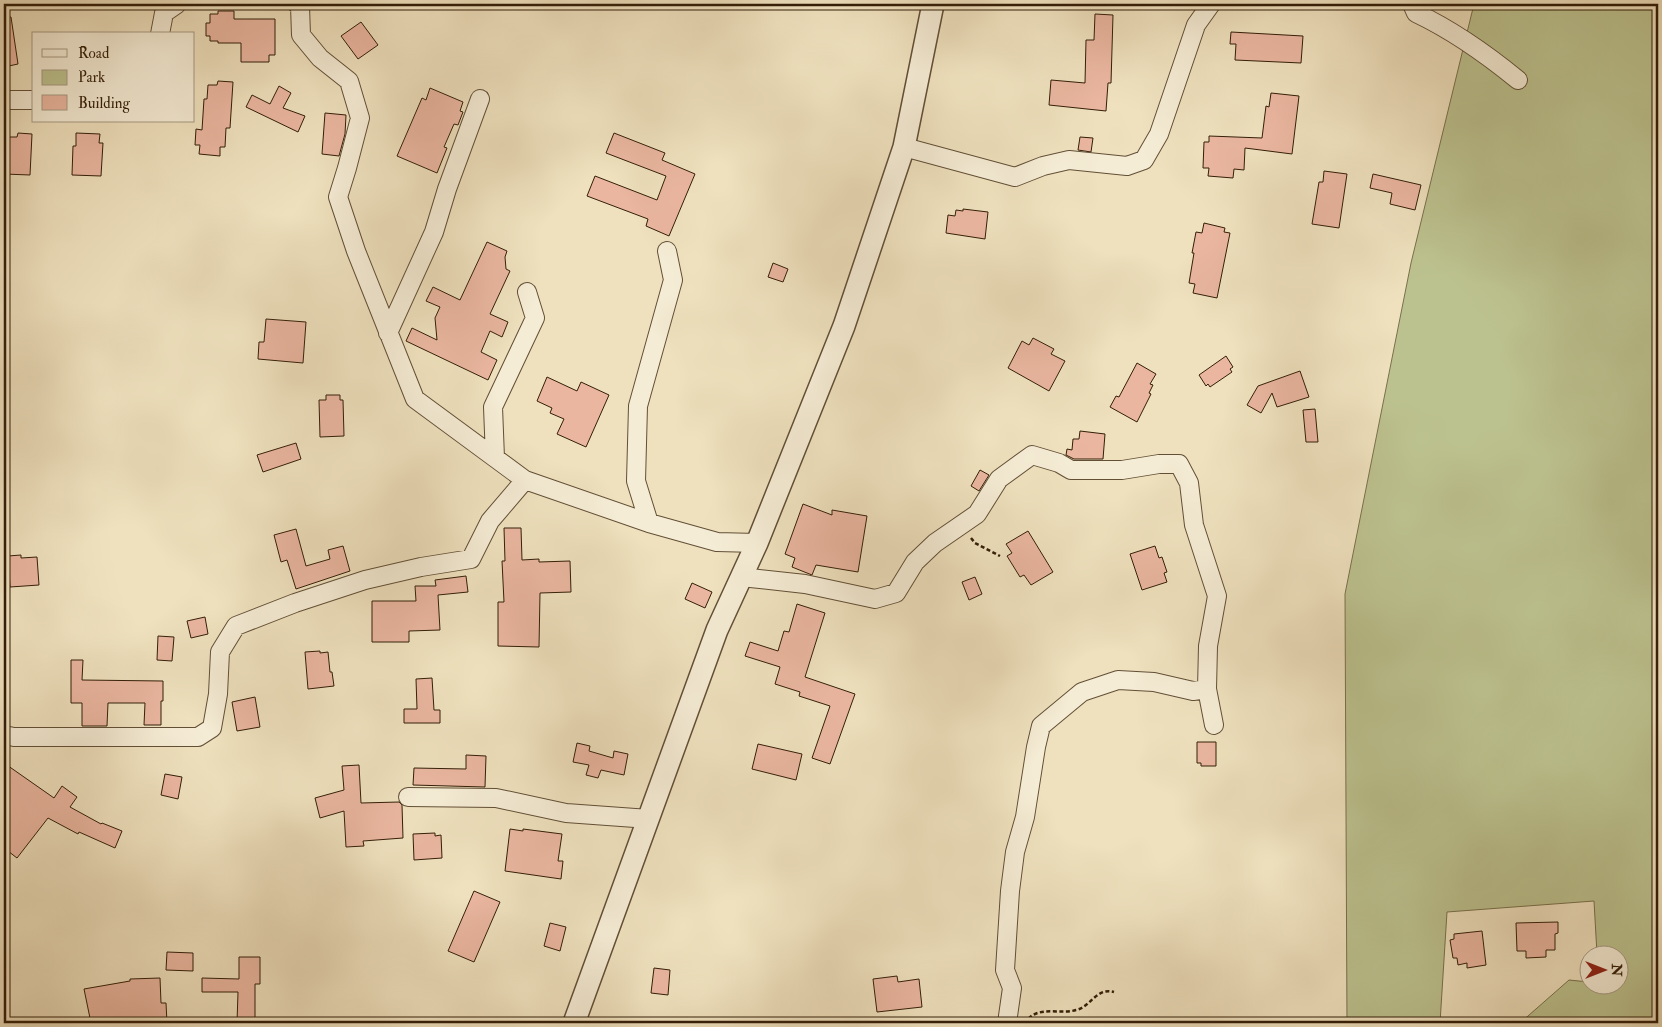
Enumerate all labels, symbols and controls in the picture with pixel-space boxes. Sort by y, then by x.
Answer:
legend [32,32,195,122]
text: Road [78,44,110,63]
text: Park [78,68,105,87]
text: Building [78,94,130,113]
north arrow [1580,944,1630,994]
text: N [1608,963,1625,977]

